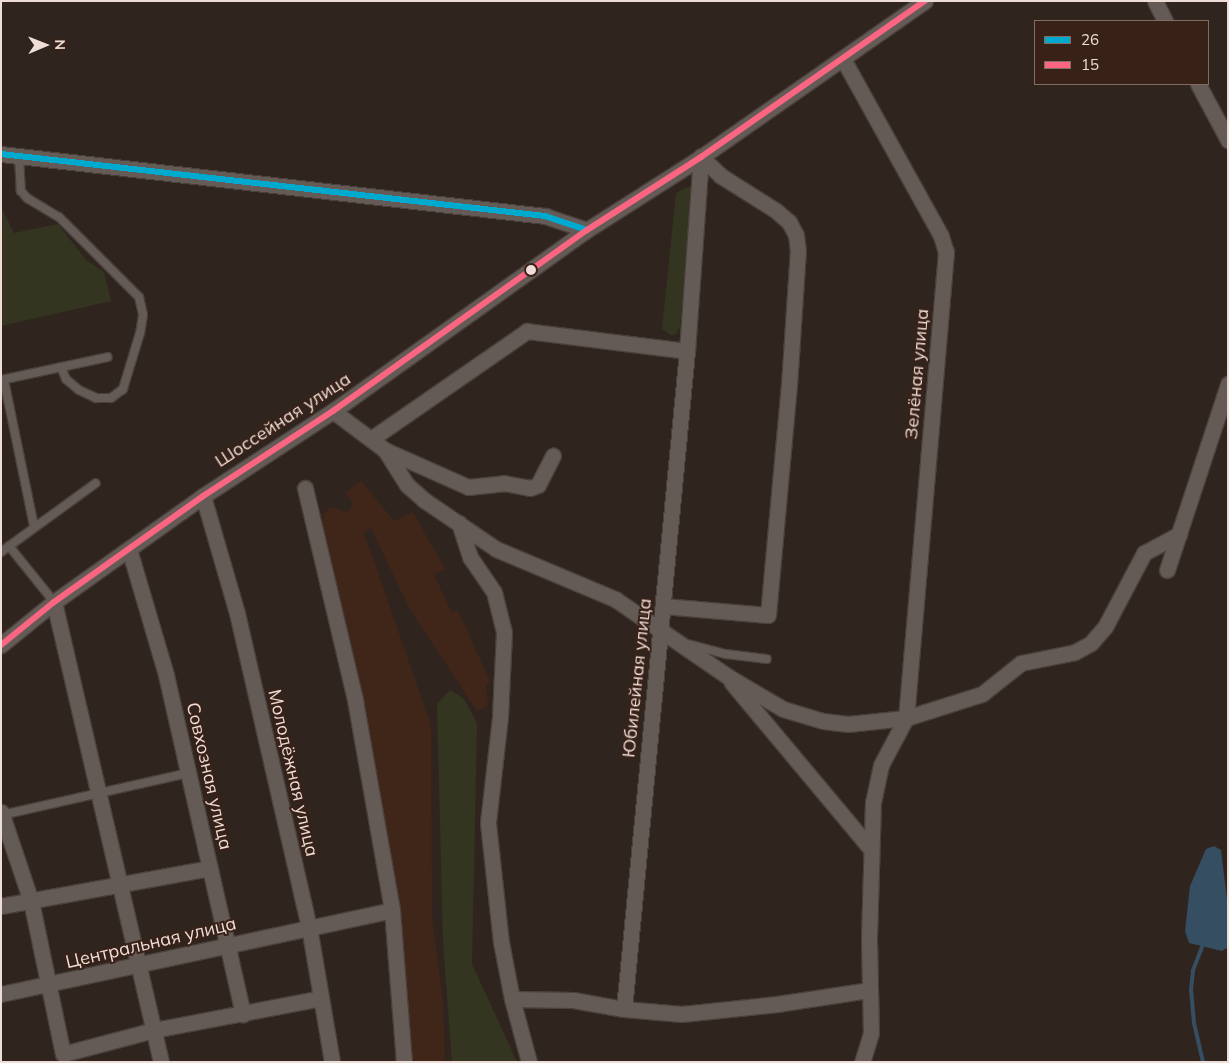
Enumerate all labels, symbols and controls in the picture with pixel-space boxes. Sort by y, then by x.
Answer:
north arrow [20,20,70,70]
legend [1034,20,1209,85]
text: 26 [1081,30,1099,49]
text: N [51,39,69,50]
text: 15 [1081,55,1099,74]
unlabelled marker [526,265,536,275]
street label: Зелёная улица [901,308,933,440]
street label: Шоссейная улица [211,368,355,472]
street label: Юбилейная улица [618,597,656,759]
street label: Молодёжная улица [263,687,323,859]
street label: Совхозная улица [182,700,236,852]
street label: Центральная улица [64,913,238,973]

